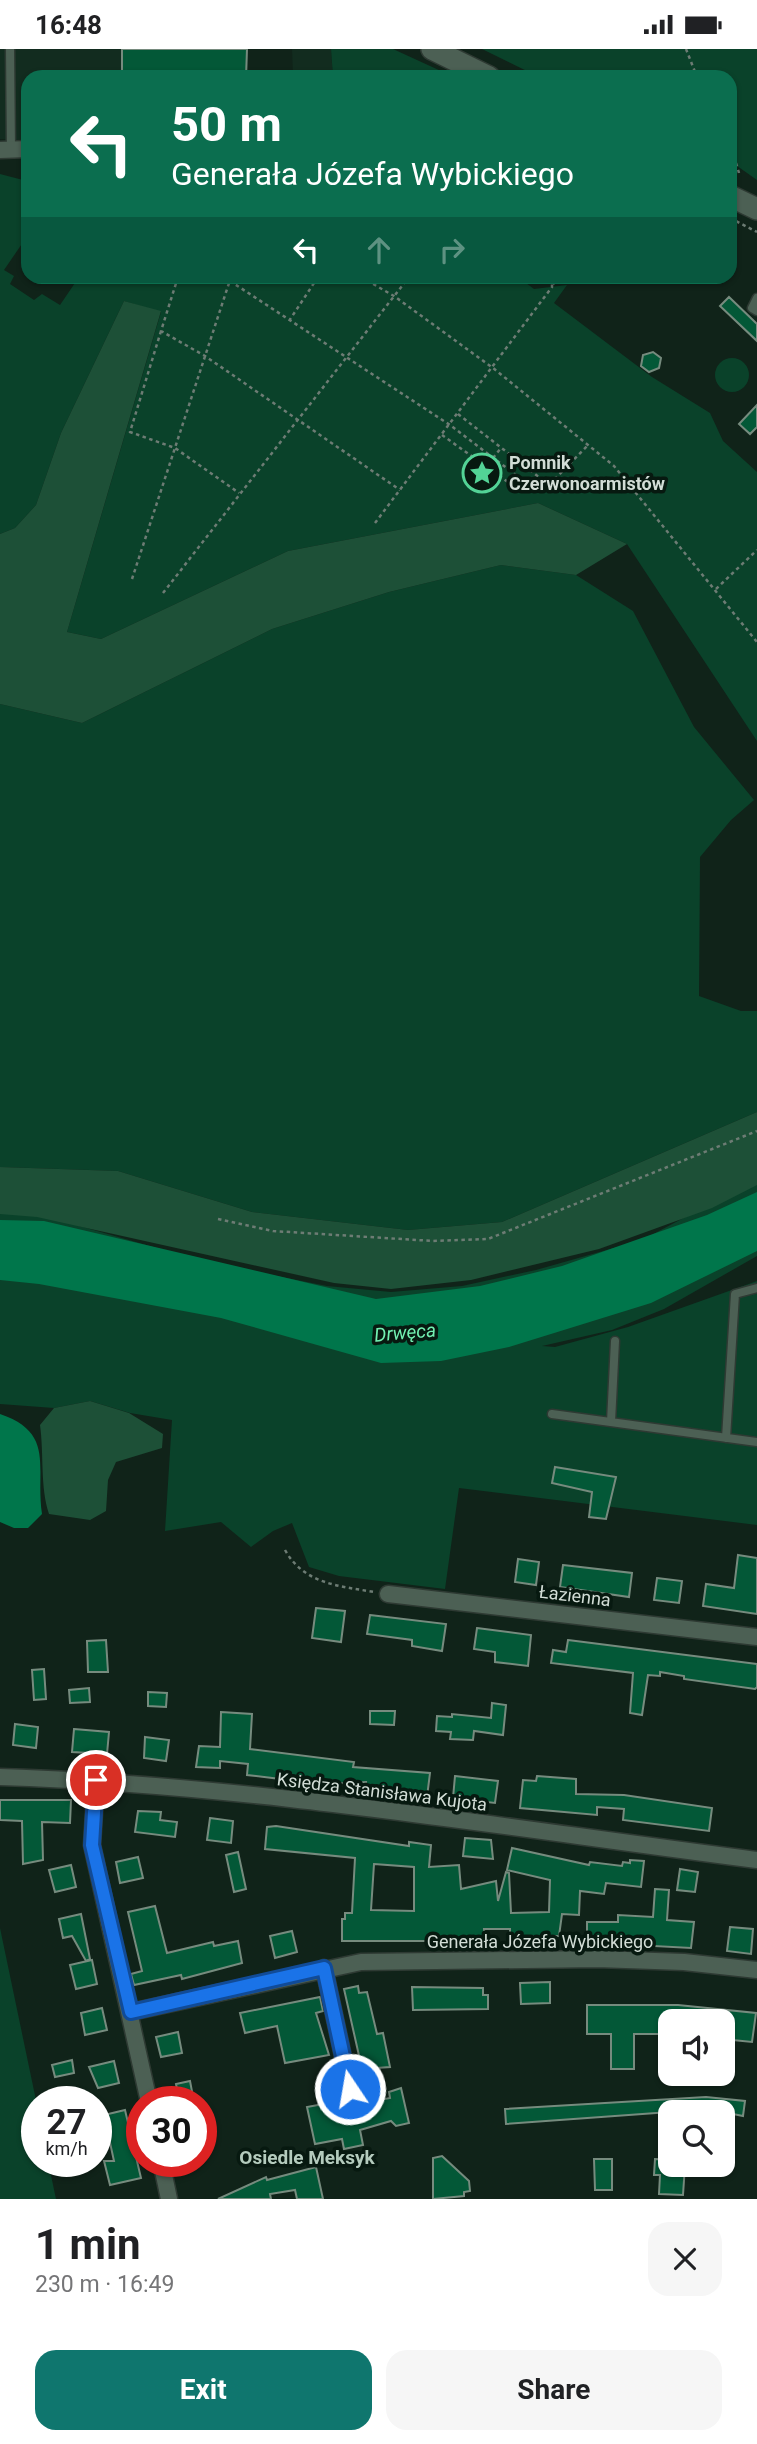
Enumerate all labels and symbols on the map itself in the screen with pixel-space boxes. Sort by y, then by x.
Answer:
place icon: Pomnik Czerwonoarmistów [461,452,503,494]
place label: Pomnik Czerwonoarmistów [509,452,665,494]
water label: Drwęca [373,1318,437,1347]
street label: Łazienna [538,1581,612,1610]
pin [66,1750,126,1810]
street label: Księdza Stanisława Kujota [276,1768,488,1815]
street label: Generała Józefa Wybickiego [427,1931,653,1952]
position arrow [313,2052,387,2126]
speed limit sign: 30 [126,2086,217,2177]
district label: Osiedle Meksyk [239,2146,376,2169]

